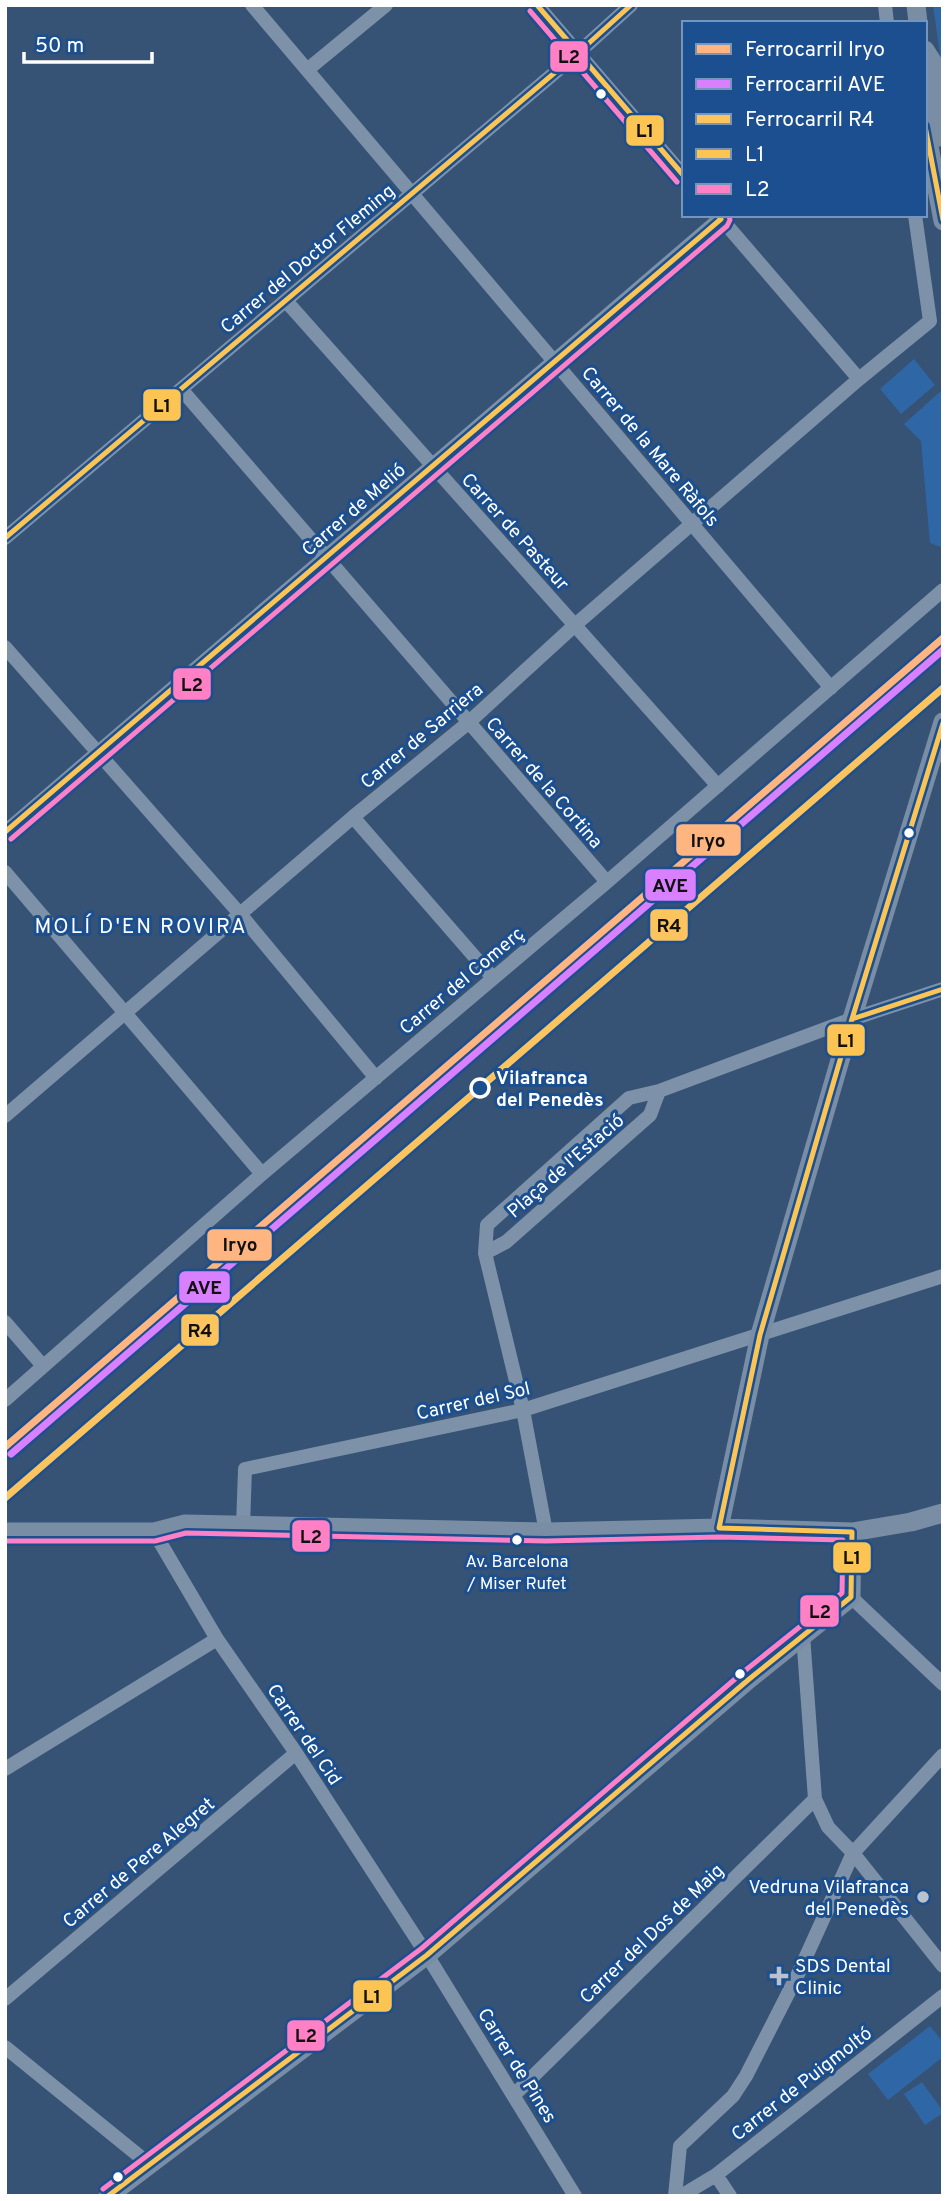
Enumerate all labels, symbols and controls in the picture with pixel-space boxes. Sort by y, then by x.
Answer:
scale bar [24,21,152,65]
legend [682,21,927,217]
text: 50 m [35,33,84,60]
text: Ferrocarril Iryo [745,37,885,64]
line badge: L2 [549,40,589,73]
text: L2 [558,46,580,70]
text: Ferrocarril AVE [745,72,885,99]
unlabelled marker [594,87,608,101]
text: Ferrocarril R4 [745,107,874,134]
line badge: L1 [625,114,665,147]
text: L1 [636,120,654,144]
text: L1 [745,142,765,169]
text: L2 [745,177,770,204]
street label: Carrer del Doctor Fleming [216,180,400,340]
street label: Carrer de la Mare Ràfols [575,362,724,532]
line badge: L1 [142,388,182,422]
text: L1 [153,395,171,419]
street label: Carrer de Melió [297,459,411,562]
street label: Carrer de Pasteur [455,469,574,597]
line badge: L2 [172,667,212,701]
text: L2 [181,674,203,698]
street label: Carrer de Sarriera [356,678,489,795]
street label: Carrer de la Cortina [480,712,607,854]
line badge: Iryo [675,823,742,857]
unlabelled marker [902,826,916,840]
text: Iryo [691,830,726,854]
line badge: AVE [644,868,697,902]
text: AVE [652,875,688,899]
line badge: R4 [649,908,689,942]
district label: MOLÍ D'EN ROVIRA [34,913,248,941]
text: R4 [657,915,681,939]
street label: Carrer del Comerç [395,922,530,1041]
line badge: L1 [826,1023,866,1057]
text: L1 [837,1030,855,1054]
place label: Vilafranca del Penedès [496,1067,604,1113]
marker: Vilafranca del Penedès [470,1078,490,1098]
street label: Plaça de l'Estació [503,1109,630,1224]
line badge: Iryo [206,1228,273,1262]
text: Iryo [223,1234,258,1258]
line badge: AVE [178,1270,231,1304]
text: AVE [186,1277,222,1301]
line badge: R4 [180,1313,220,1347]
text: R4 [188,1320,212,1344]
street label: Carrer del Sol [414,1377,533,1427]
line badge: L2 [291,1519,331,1553]
text: L2 [300,1526,322,1550]
marker: Av. Barcelona / Miser Rufet [510,1533,524,1547]
line badge: L1 [832,1541,872,1574]
text: L1 [843,1547,861,1571]
place label: Av. Barcelona / Miser Rufet [465,1552,569,1596]
line badge: L2 [799,1594,840,1628]
text: L2 [809,1601,831,1625]
unlabelled marker [733,1667,747,1681]
street label: Carrer del Cid [261,1680,346,1790]
street label: Carrer de Pere Alegret [58,1793,220,1934]
street label: Carrer del Dos de Maig [575,1859,730,2010]
place label: Vedruna Vilafranca del Penedès [749,1876,909,1922]
marker: Vedruna Vilafranca del Penedès [915,1889,931,1905]
place label: SDS Dental Clinic [795,1955,891,2001]
marker: SDS Dental Clinic [769,1966,789,1986]
line badge: L1 [352,1979,393,2013]
text: L1 [363,1986,381,2010]
street label: Carrer de Pines [471,2004,561,2128]
line badge: L2 [286,2019,326,2052]
street label: Carrer de Puigmoltó [727,2022,877,2147]
text: L2 [295,2025,317,2049]
unlabelled marker [111,2170,125,2184]

